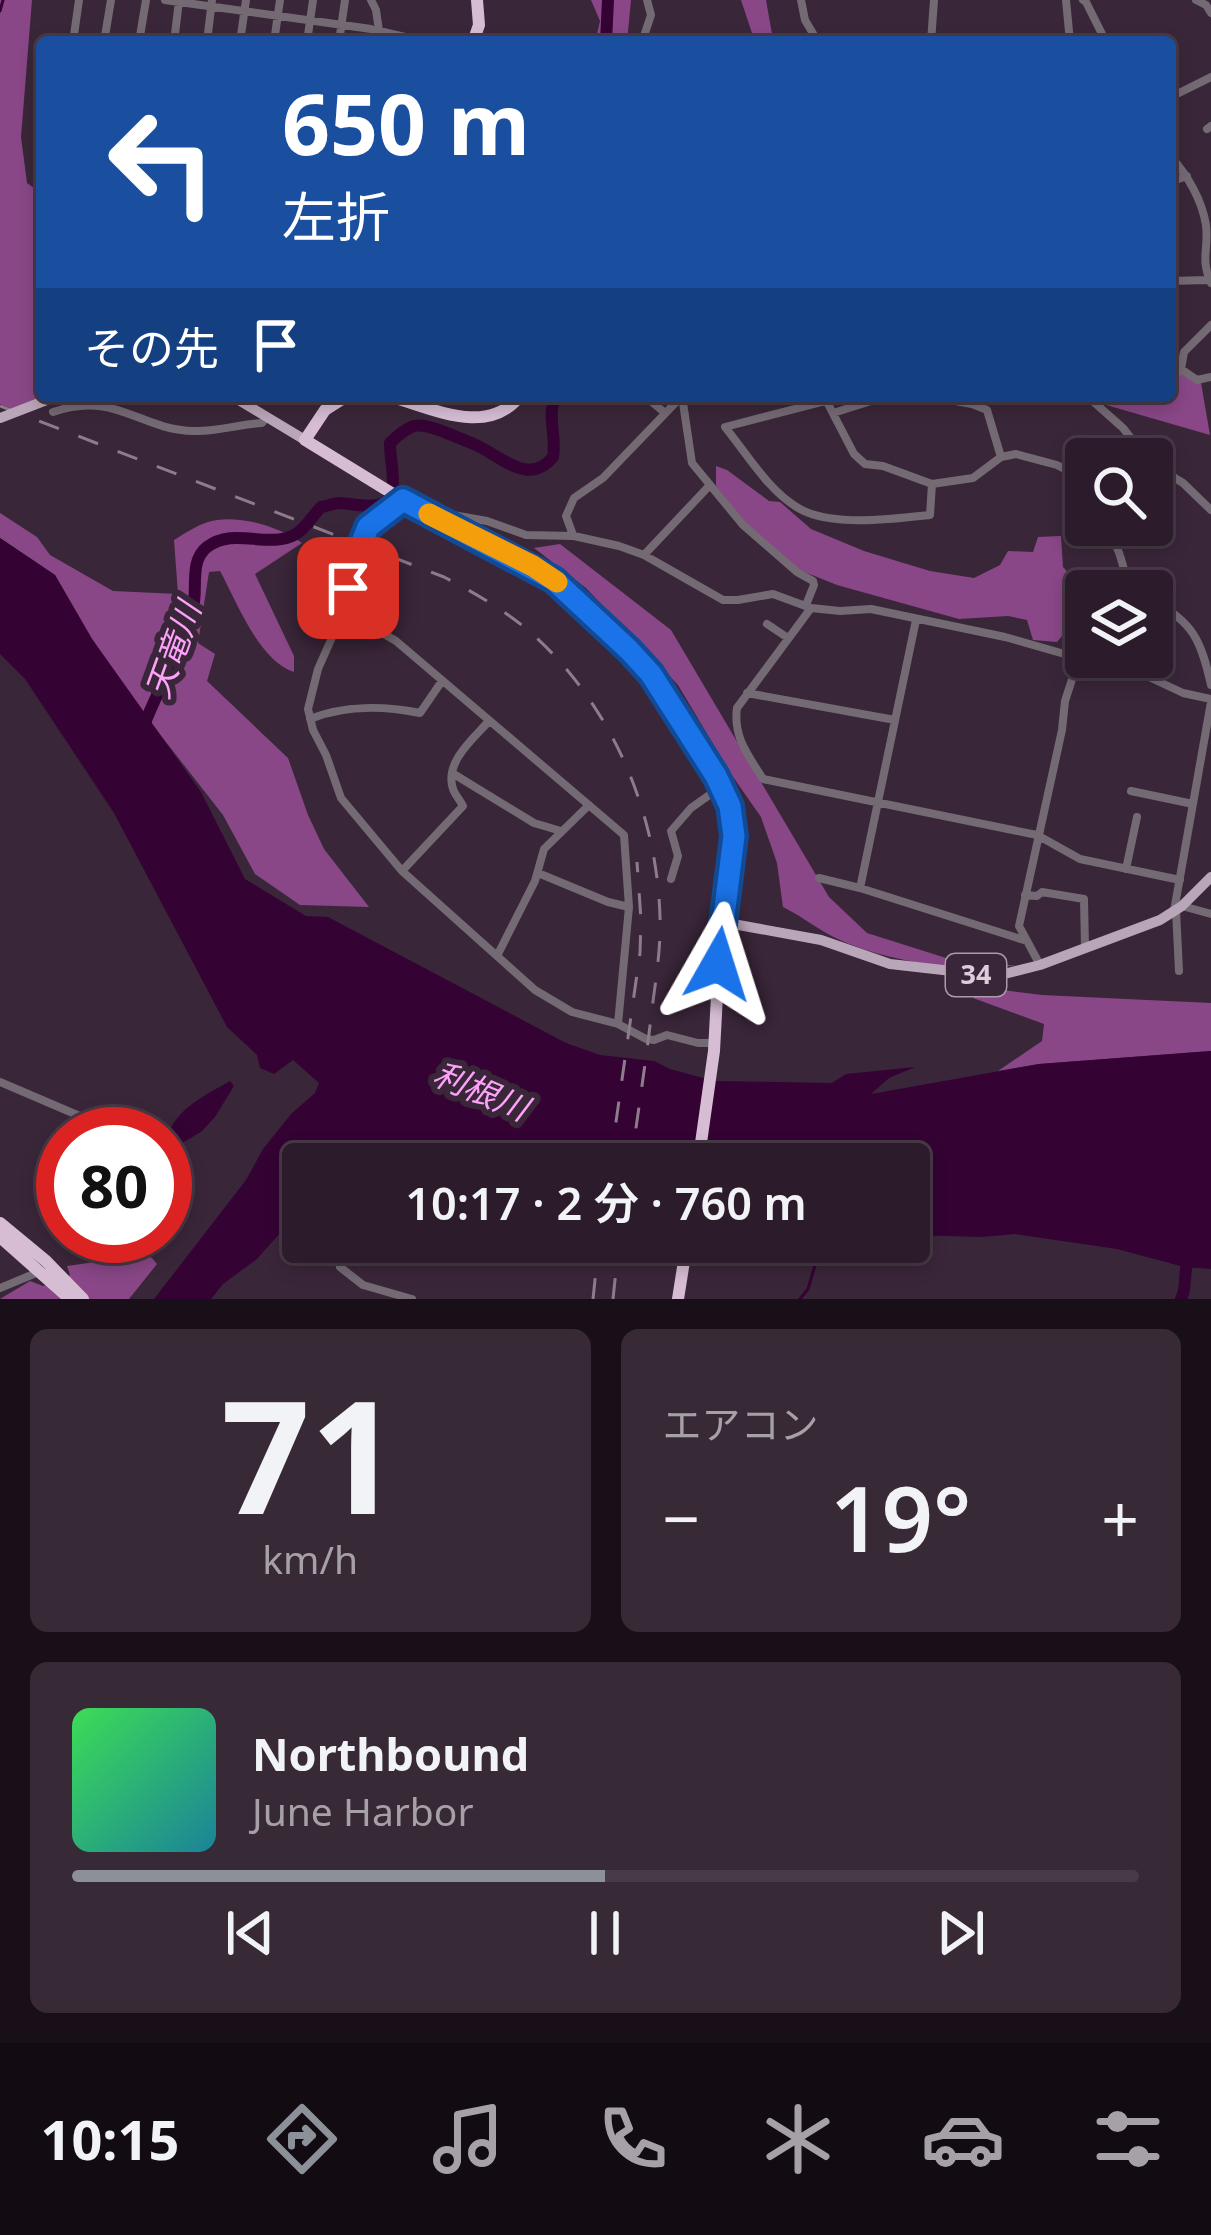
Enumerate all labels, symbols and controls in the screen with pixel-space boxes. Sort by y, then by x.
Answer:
text: 650 m [282,65,530,180]
icon: left [84,84,240,240]
text: 左折 [282,179,390,253]
icon: arrive [243,312,309,378]
text: その先 [84,317,219,378]
map controls [1065,438,1173,678]
button: search [1065,438,1173,546]
pin [297,537,399,639]
icon: arrive [315,555,381,621]
button: layers [1065,570,1173,678]
water label: 天竜川 [134,593,212,704]
position arrow [655,901,781,1027]
road number: 34 [946,954,1006,996]
water label: 利根川 [427,1050,538,1132]
speed limit sign: 80 [36,1107,192,1263]
text: 10:17 · 2 分 · 760 m [405,1172,807,1233]
text: 71 [221,1347,399,1560]
text: エアコン [663,1397,819,1450]
text: 19° [830,1456,971,1578]
text: − [663,1472,700,1562]
text: + [1101,1472,1139,1562]
text: km/h [262,1532,358,1585]
text: Northbound [252,1723,529,1784]
text: June Harbor [252,1784,474,1837]
icon: previous [217,1900,283,1966]
icon: pause [572,1900,638,1966]
icon: next [928,1900,994,1966]
icon: directions [260,2097,344,2181]
icon: music [426,2097,510,2181]
icon: phone [591,2097,675,2181]
icon: climate [756,2097,840,2181]
icon: car [921,2097,1005,2181]
icon: filters [1086,2097,1170,2181]
text: 10:15 [41,2102,179,2176]

